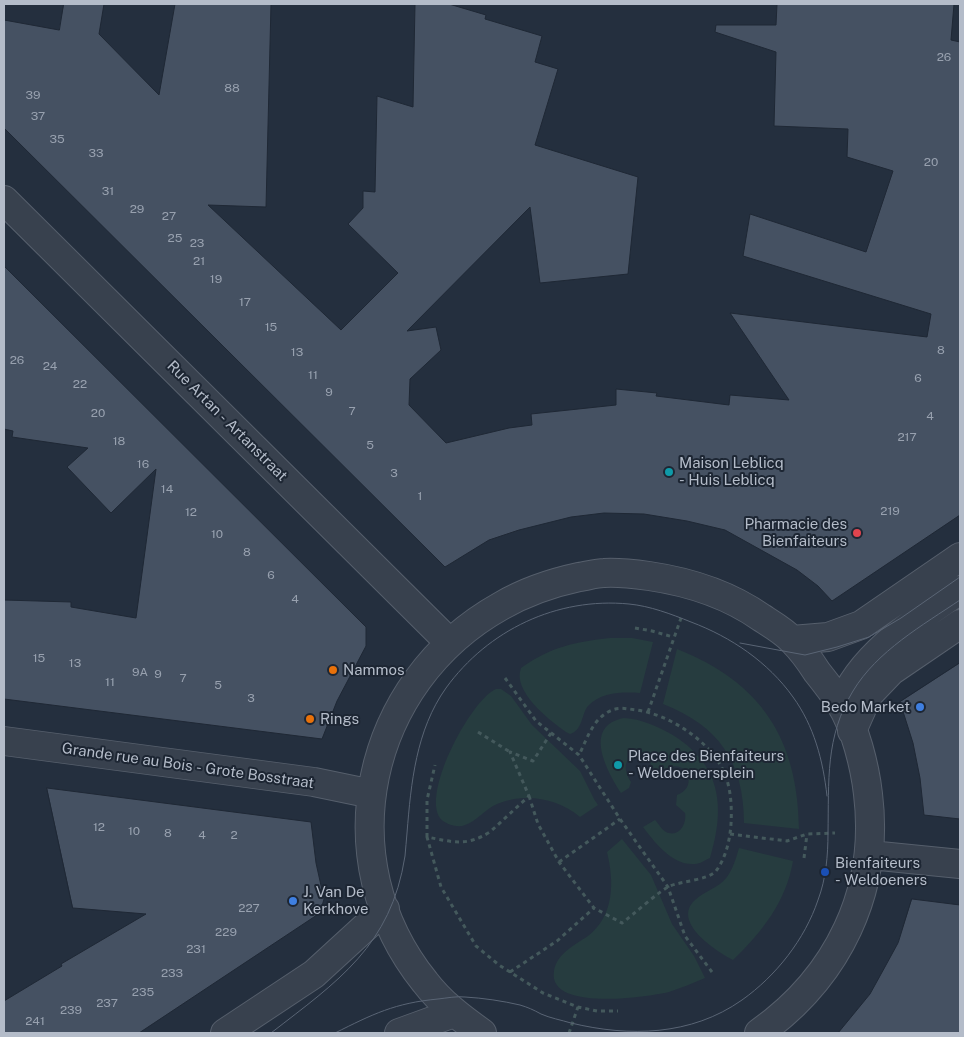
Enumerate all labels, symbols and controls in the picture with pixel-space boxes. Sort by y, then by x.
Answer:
house number: 26 [937,50,951,64]
house number: 88 [224,81,240,95]
house number: 39 [26,88,40,102]
house number: 37 [31,109,45,123]
house number: 35 [49,132,65,146]
house number: 33 [88,146,104,160]
house number: 20 [924,155,938,169]
house number: 31 [102,184,114,198]
house number: 29 [130,202,144,216]
house number: 27 [162,209,176,223]
house number: 25 [168,231,182,245]
house number: 23 [190,236,204,250]
house number: 21 [193,254,205,268]
house number: 19 [210,272,222,286]
house number: 17 [239,295,251,309]
house number: 15 [265,320,277,334]
house number: 8 [937,343,945,357]
house number: 13 [291,345,303,359]
house number: 26 [10,353,24,367]
street label: Rue Artan - Artanstraat [163,357,291,485]
house number: 24 [43,359,57,373]
house number: 11 [308,368,318,382]
house number: 6 [914,371,922,385]
house number: 22 [73,377,87,391]
house number: 9 [325,385,333,399]
house number: 7 [348,404,356,418]
house number: 20 [91,406,105,420]
house number: 4 [926,409,934,423]
house number: 217 [897,430,917,444]
house number: 18 [113,434,125,448]
house number: 5 [366,438,374,452]
place label: Maison Leblicq - Huis Leblicq [679,454,784,489]
house number: 16 [137,457,149,471]
house number: 3 [390,466,398,480]
marker: Maison Leblicq - Huis Leblicq [663,466,675,478]
house number: 14 [161,482,173,496]
house number: 1 [418,489,422,503]
house number: 219 [880,504,900,518]
house number: 12 [185,505,197,519]
place label: Pharmacie des Bienfaiteurs [745,515,847,550]
house number: 10 [211,527,223,541]
marker: Pharmacie des Bienfaiteurs [851,527,863,539]
house number: 8 [243,545,251,559]
house number: 6 [267,568,275,582]
house number: 4 [291,592,299,606]
house number: 15 [33,651,45,665]
house number: 13 [69,656,81,670]
place label: Nammos [343,661,405,679]
marker: Nammos [327,664,339,676]
house number: 9A [132,665,148,679]
house number: 9 [154,667,162,681]
house number: 7 [179,671,187,685]
house number: 11 [105,675,115,689]
house number: 5 [214,678,222,692]
house number: 3 [247,691,255,705]
place label: Bedo Market [821,698,910,716]
marker: Bedo Market [914,701,926,713]
place label: Rings [320,710,359,728]
marker: Rings [304,713,316,725]
street label: Grande rue au Bois - Grote Bosstraat [61,739,315,793]
place label: Place des Bienfaiteurs - Weldoenersplein [628,747,784,782]
marker: Place des Bienfaiteurs - Weldoenersplein [612,759,624,771]
house number: 12 [93,820,105,834]
house number: 10 [128,824,140,838]
house number: 8 [164,826,172,840]
house number: 4 [198,828,206,842]
house number: 2 [230,828,238,842]
place label: Bienfaiteurs - Weldoeners [835,854,927,889]
marker: Bienfaiteurs - Weldoeners [819,866,831,878]
place label: J. Van De Kerkhove [303,883,368,918]
marker: J. Van De Kerkhove [287,895,299,907]
house number: 227 [238,901,260,915]
house number: 229 [215,925,237,939]
house number: 231 [186,942,206,956]
house number: 233 [161,966,183,980]
house number: 235 [132,985,154,999]
house number: 237 [96,996,118,1010]
house number: 239 [60,1003,82,1017]
house number: 241 [25,1014,45,1028]

